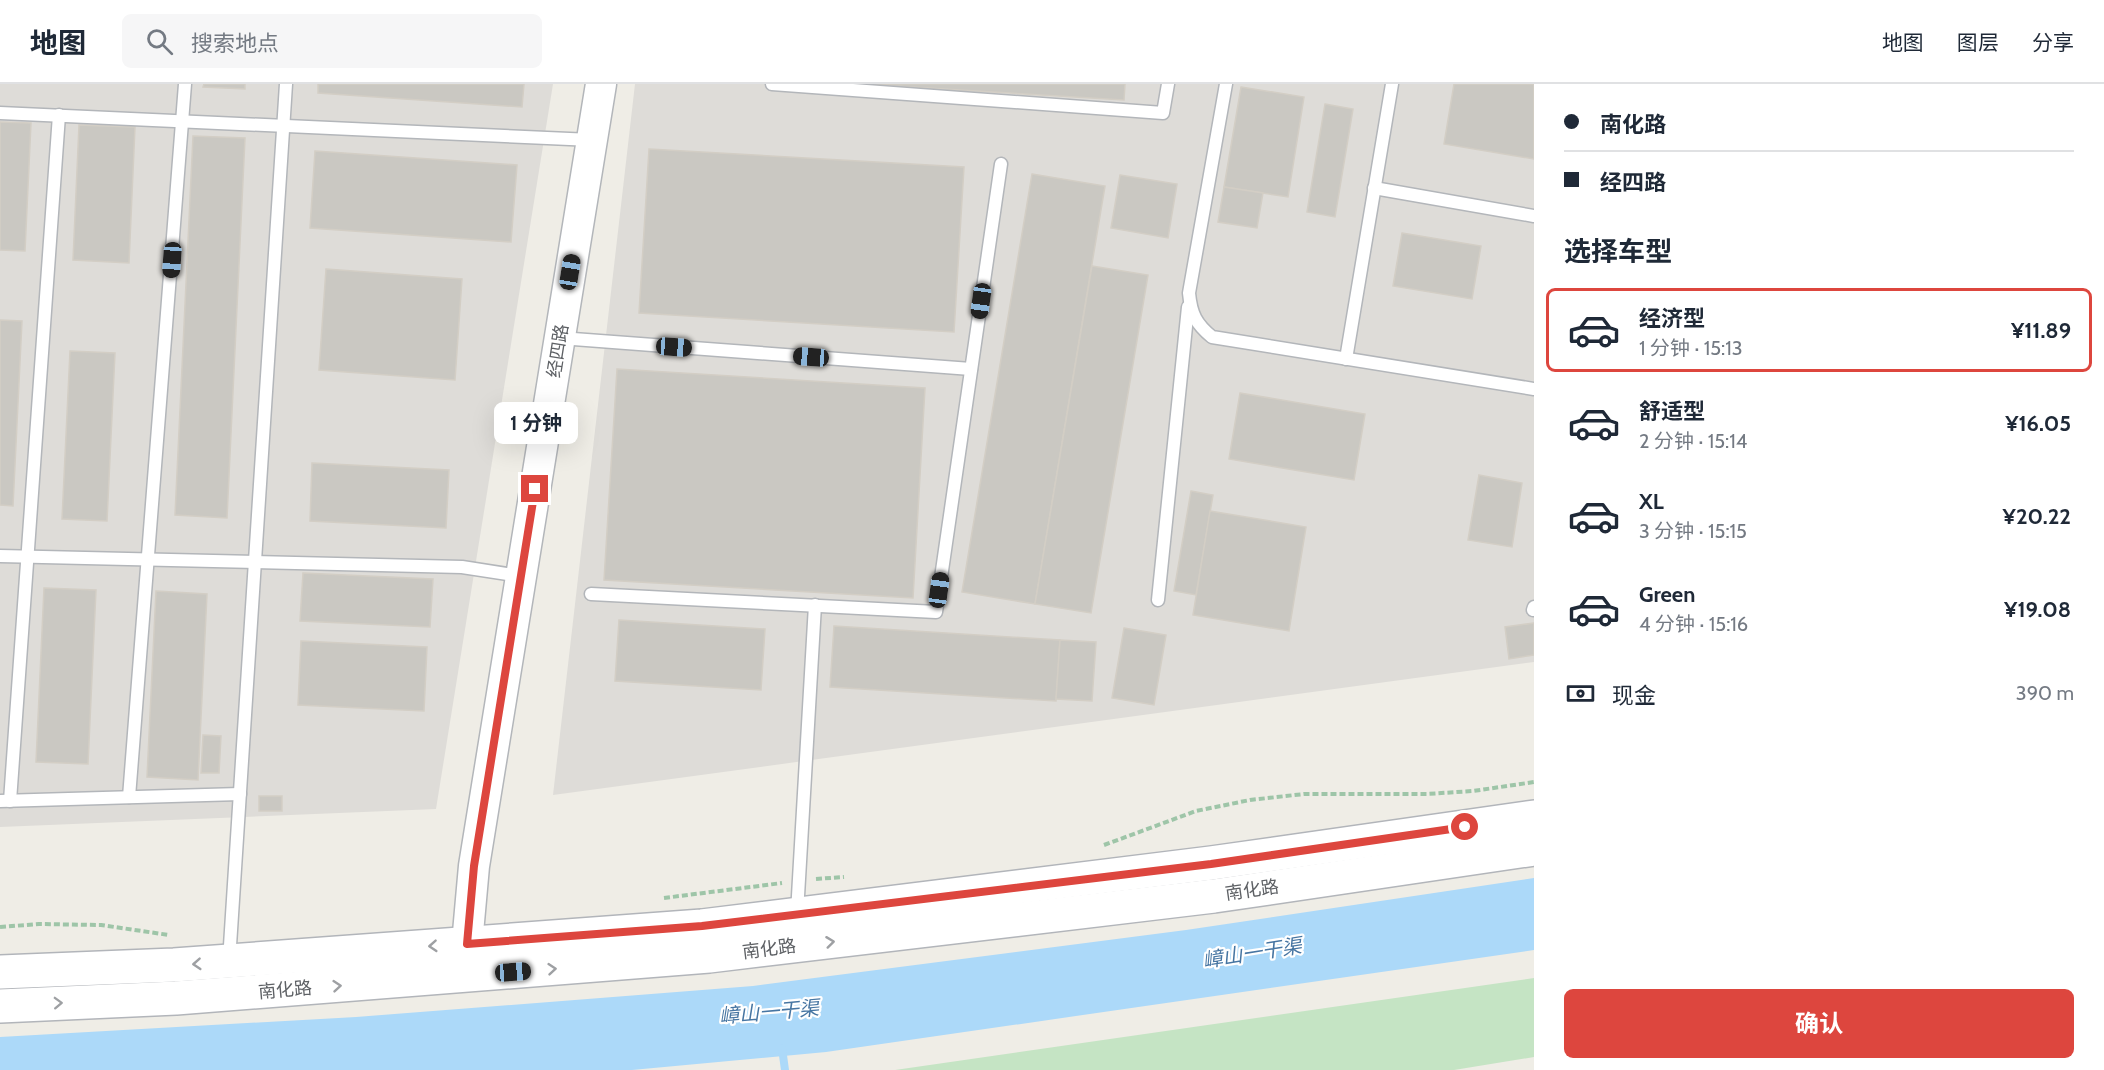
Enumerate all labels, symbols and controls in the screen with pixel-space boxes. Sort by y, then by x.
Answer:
search box [122,14,542,68]
icon: search [143,25,176,58]
text: 地图 [30,26,86,60]
text: 搜索地点 [191,30,279,57]
text: 地图 [1882,30,1924,55]
text: 图层 [1957,30,1999,55]
text: 分享 [2032,30,2074,55]
text: 南化路 [1600,111,1666,138]
text: 经四路 [1600,169,1666,196]
text: 选择车型 [1564,235,1672,268]
car [162,241,182,279]
car [558,253,582,291]
car [970,282,992,320]
icon: car [1567,303,1621,357]
text: 经济型 [1639,305,1705,332]
text: ¥11.89 [2011,317,2071,344]
street label: 经四路 [543,323,573,379]
text: 1 分钟 · 15:13 [1639,336,1743,360]
car [655,337,693,357]
car [792,347,830,367]
icon: car [1567,396,1621,450]
text: 舒适型 [1639,398,1705,425]
callout: 1 分钟 [493,402,577,444]
text: ¥16.05 [2005,410,2071,437]
text: 1 分钟 [510,411,562,435]
text: 2 分钟 · 15:14 [1639,429,1747,453]
route end [521,475,548,502]
text: XL [1639,488,1664,515]
icon: car [1567,489,1621,543]
text: ¥20.22 [2003,503,2071,530]
text: 3 分钟 · 15:15 [1639,519,1747,543]
car [928,571,950,609]
text: Green [1639,581,1695,608]
icon: car [1567,582,1621,636]
text: ¥19.08 [2004,596,2071,623]
text: 4 分钟 · 15:16 [1639,612,1748,636]
icon: cash [1564,677,1597,710]
text: 390 m [2016,681,2074,705]
text: 现金 [1612,682,1656,709]
route start [1451,813,1478,840]
street label: 南化路 [1224,875,1280,905]
water label: 嶂山一干渠 [1201,933,1306,973]
street label: 南化路 [741,935,797,963]
one-way arrow [825,936,834,949]
one-way arrow [429,939,438,952]
one-way arrow [193,957,202,970]
car [494,962,532,982]
one-way arrow [548,963,557,976]
street label: 南化路 [257,977,313,1003]
one-way arrow [332,980,341,993]
button: 确认 [1564,989,2074,1058]
water label: 嶂山一干渠 [718,995,823,1028]
one-way arrow [54,997,63,1010]

